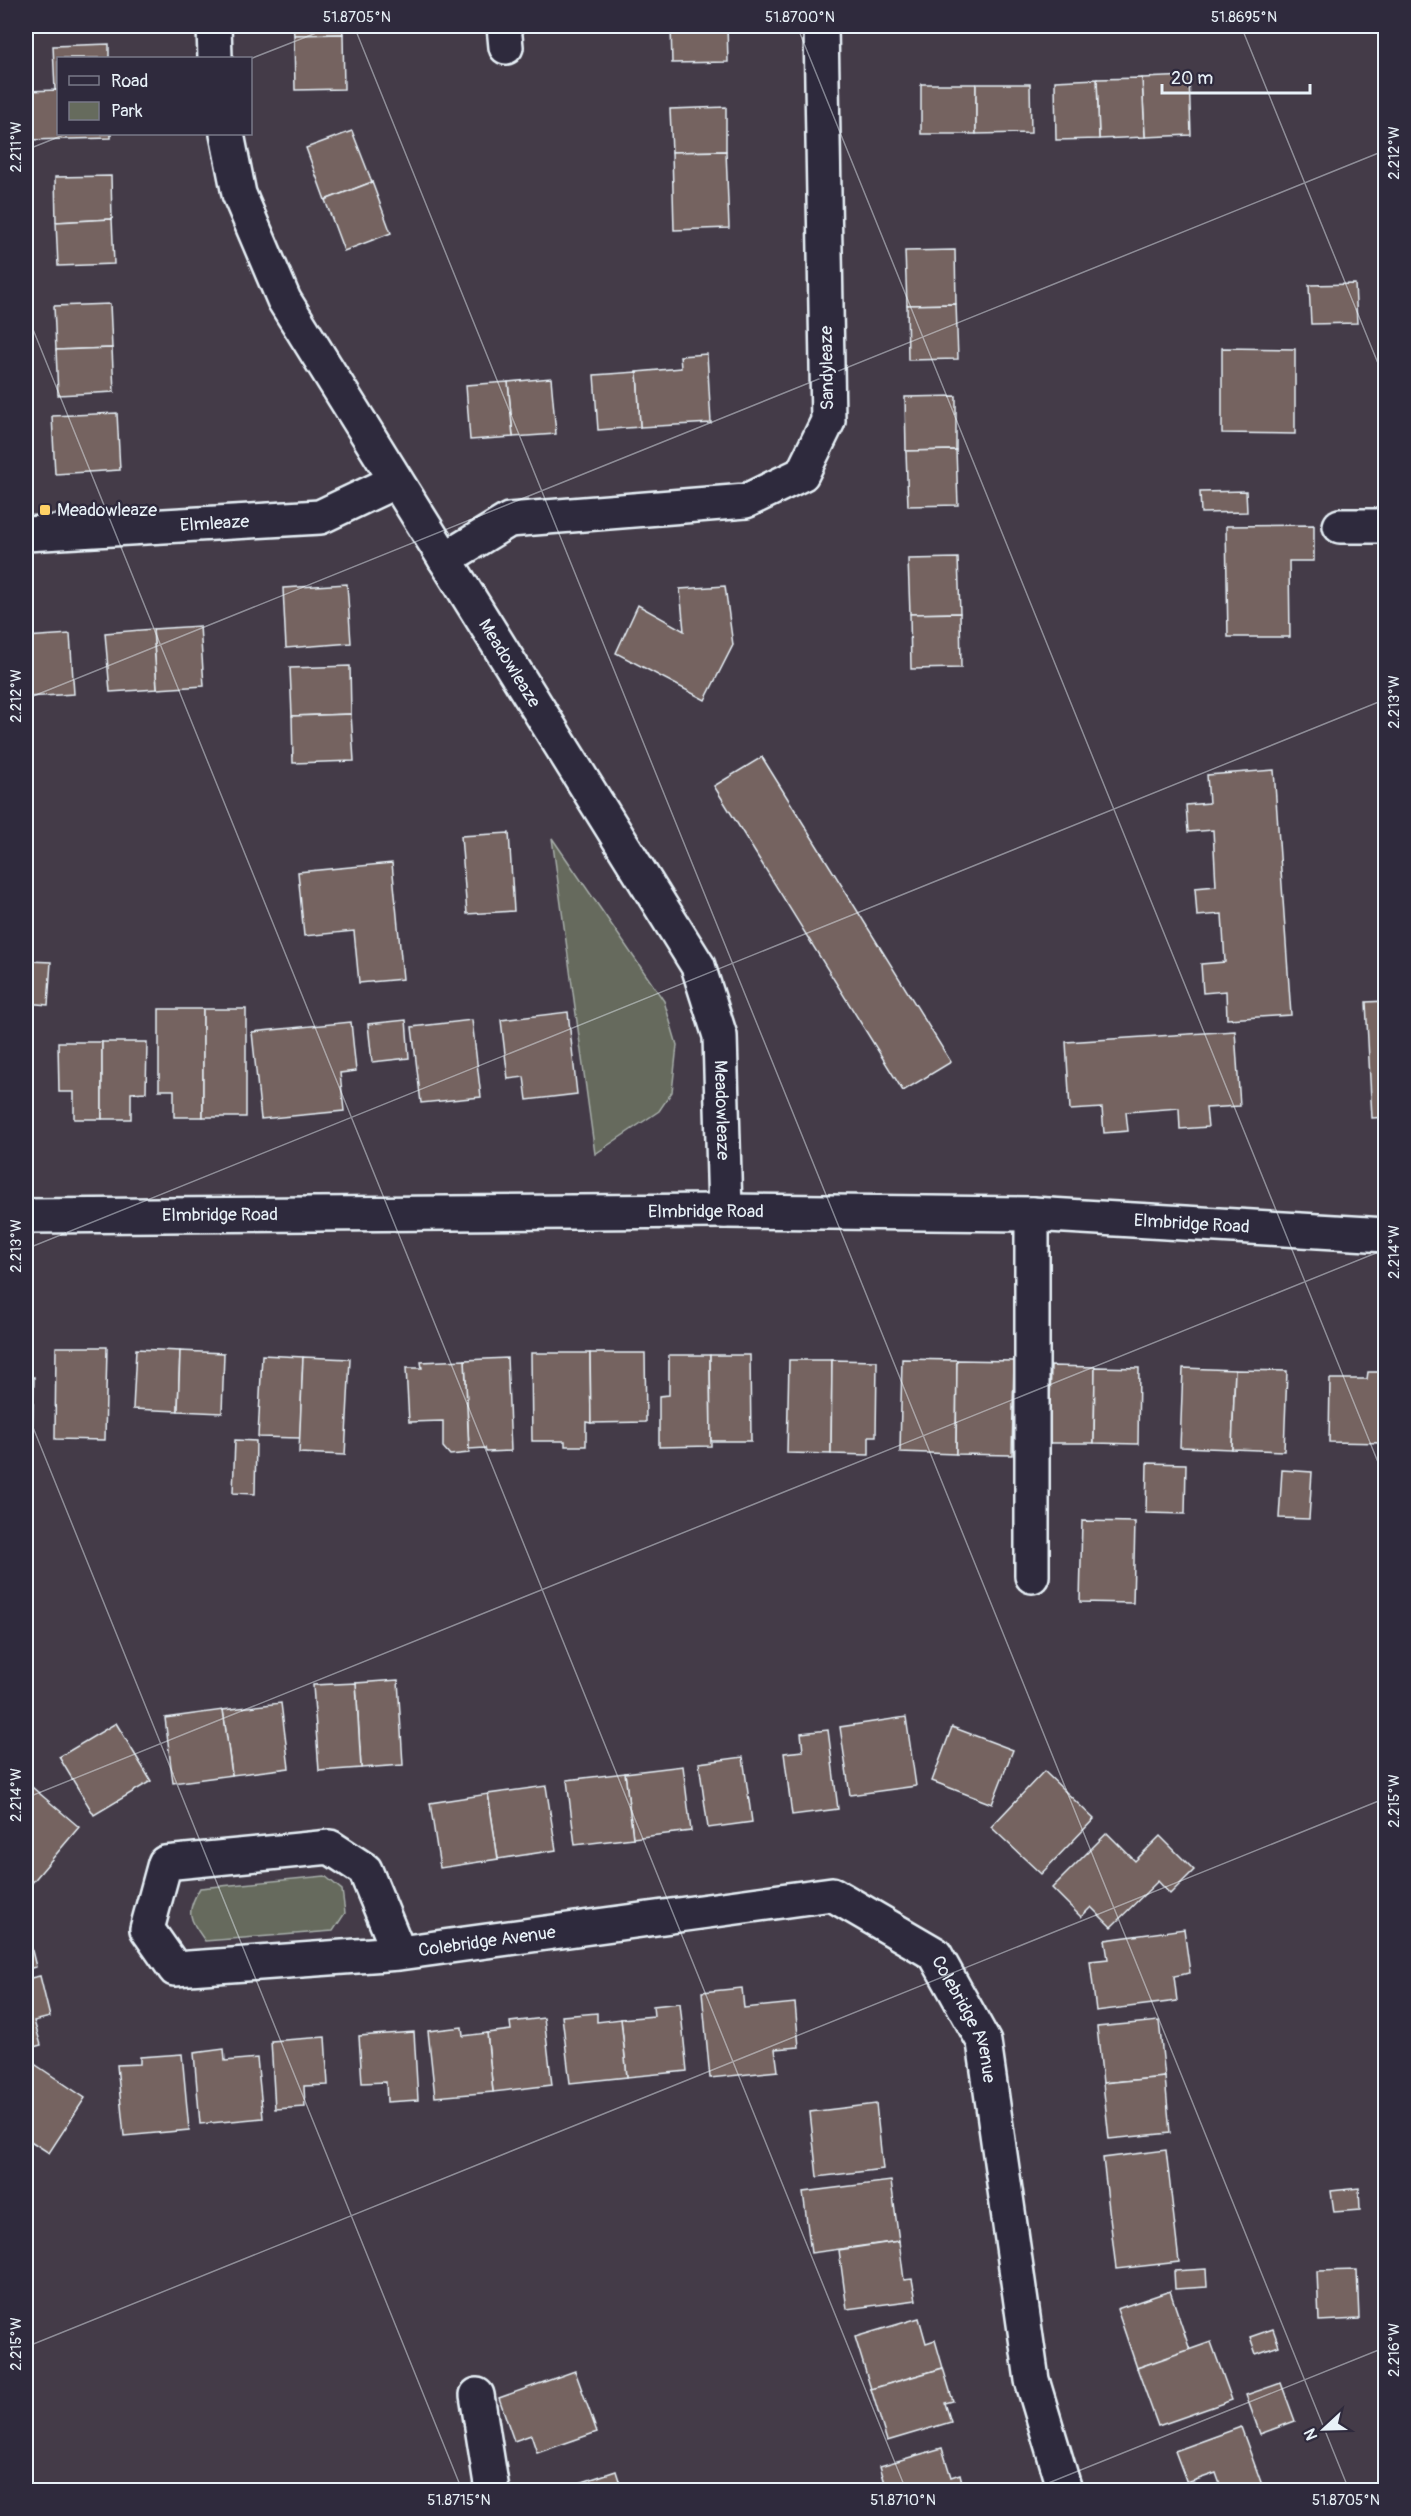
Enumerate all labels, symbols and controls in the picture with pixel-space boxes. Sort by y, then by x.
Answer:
text: 51.8705°N [323,8,391,27]
text: 51.8700°N [765,8,835,27]
text: 51.8695°N [1211,8,1277,27]
legend [57,57,252,135]
scale bar [1162,57,1310,95]
text: 20 m [1171,67,1213,90]
text: Road [111,70,148,93]
text: Park [111,100,143,123]
text: 2.211°W [7,121,26,173]
text: 2.212°W [1385,126,1404,180]
street label: Sandyleaze [815,325,839,411]
place label: Meadowleaze [57,499,157,522]
marker: Meadowleaze [38,503,52,517]
street label: Elmleaze [179,510,250,537]
street label: Meadowleaze [474,615,546,712]
text: 2.212°W [7,669,26,723]
text: 2.213°W [1385,675,1404,729]
street label: Meadowleaze [709,1060,735,1161]
street label: Elmbridge Road [648,1199,764,1223]
street label: Elmbridge Road [162,1203,278,1227]
street label: Elmbridge Road [1133,1209,1250,1238]
text: 2.213°W [7,1219,26,1273]
text: 2.214°W [1385,1225,1404,1279]
text: 2.214°W [7,1768,26,1822]
text: 2.215°W [1385,1774,1404,1828]
street label: Colebridge Avenue [417,1920,557,1962]
street label: Colebridge Avenue [927,1951,1001,2084]
text: 2.215°W [7,2317,26,2371]
text: 2.216°W [1385,2323,1404,2377]
north arrow [1294,2399,1354,2459]
text: N [1300,2425,1322,2443]
text: 51.8715°N [427,2491,491,2510]
text: 51.8710°N [870,2491,936,2510]
text: 51.8705°N [1312,2491,1380,2510]

